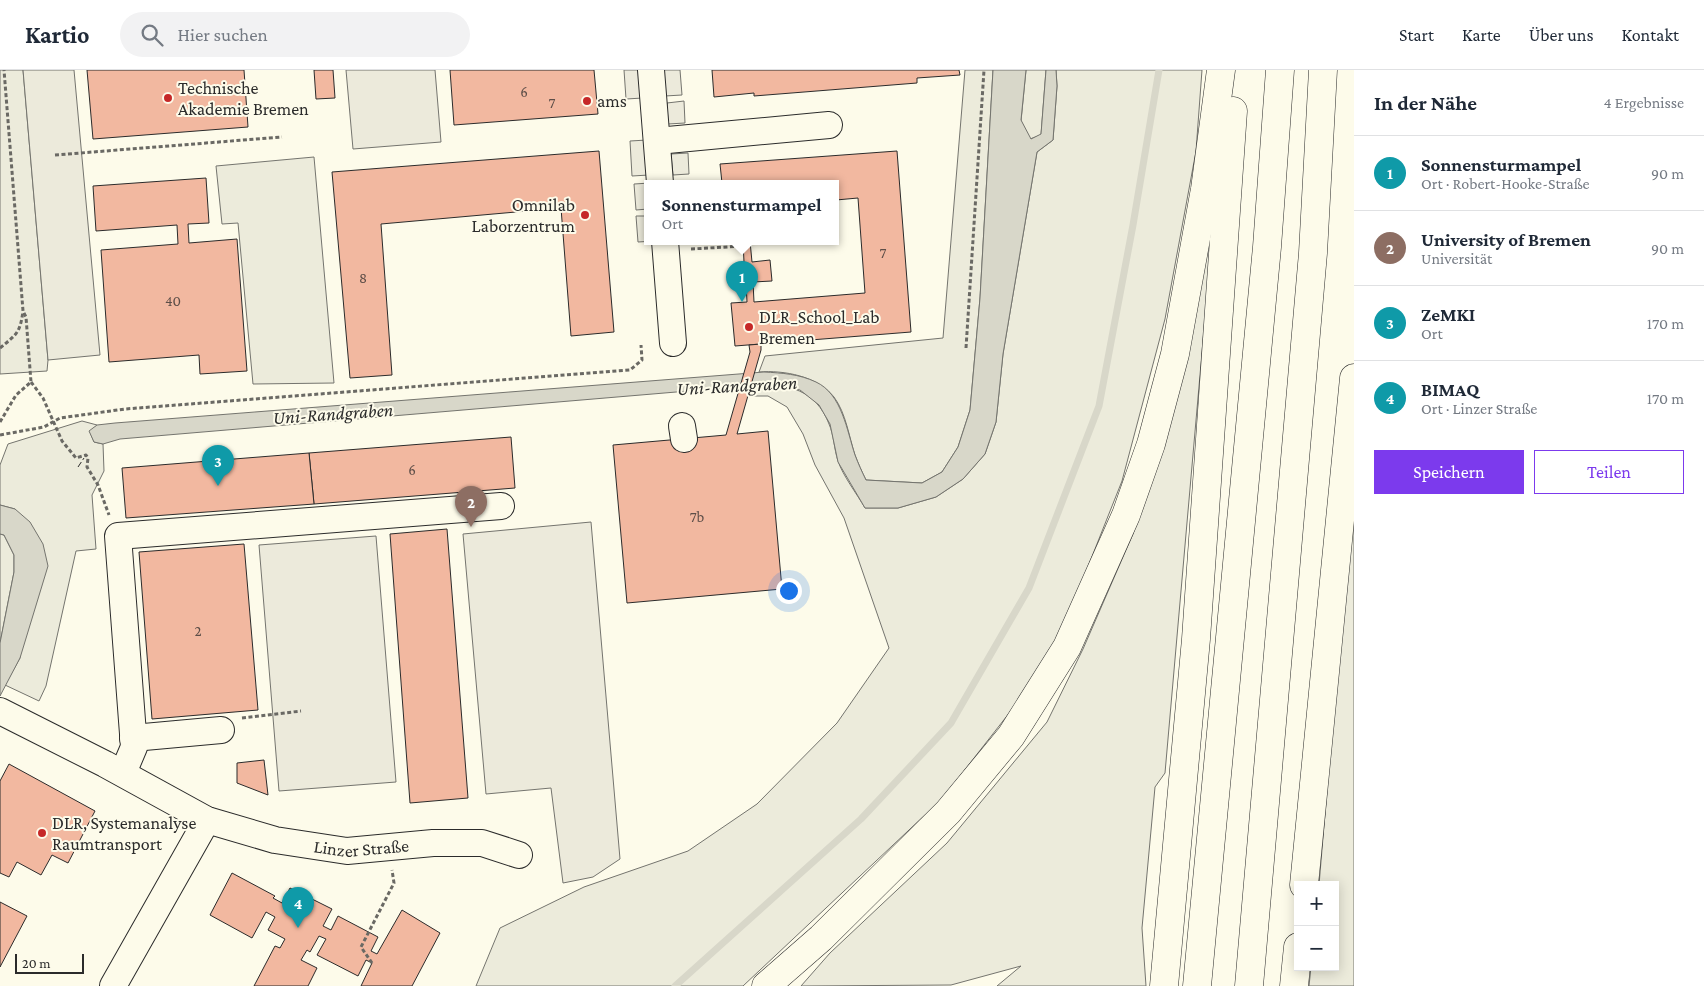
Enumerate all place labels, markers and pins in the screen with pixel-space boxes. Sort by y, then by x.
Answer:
place label: Technische Akademie Bremen [178,78,309,119]
place label: ams [597,91,627,111]
marker: Technische Akademie Bremen [162,92,174,104]
marker: ams [581,95,593,107]
place label: Omnilab Laborzentrum [472,195,576,236]
marker: Omnilab Laborzentrum [579,209,591,221]
pin: 1 [726,261,758,302]
place label: DLR_School_Lab Bremen [759,307,879,348]
marker: DLR_School_Lab Bremen [743,321,755,333]
pin: 3 [202,445,234,486]
pin: 2 [455,486,487,527]
place label: DLR, Systemanalyse Raumtransport [52,813,196,854]
marker: DLR, Systemanalyse Raumtransport [36,827,48,839]
pin: 4 [282,887,314,928]

